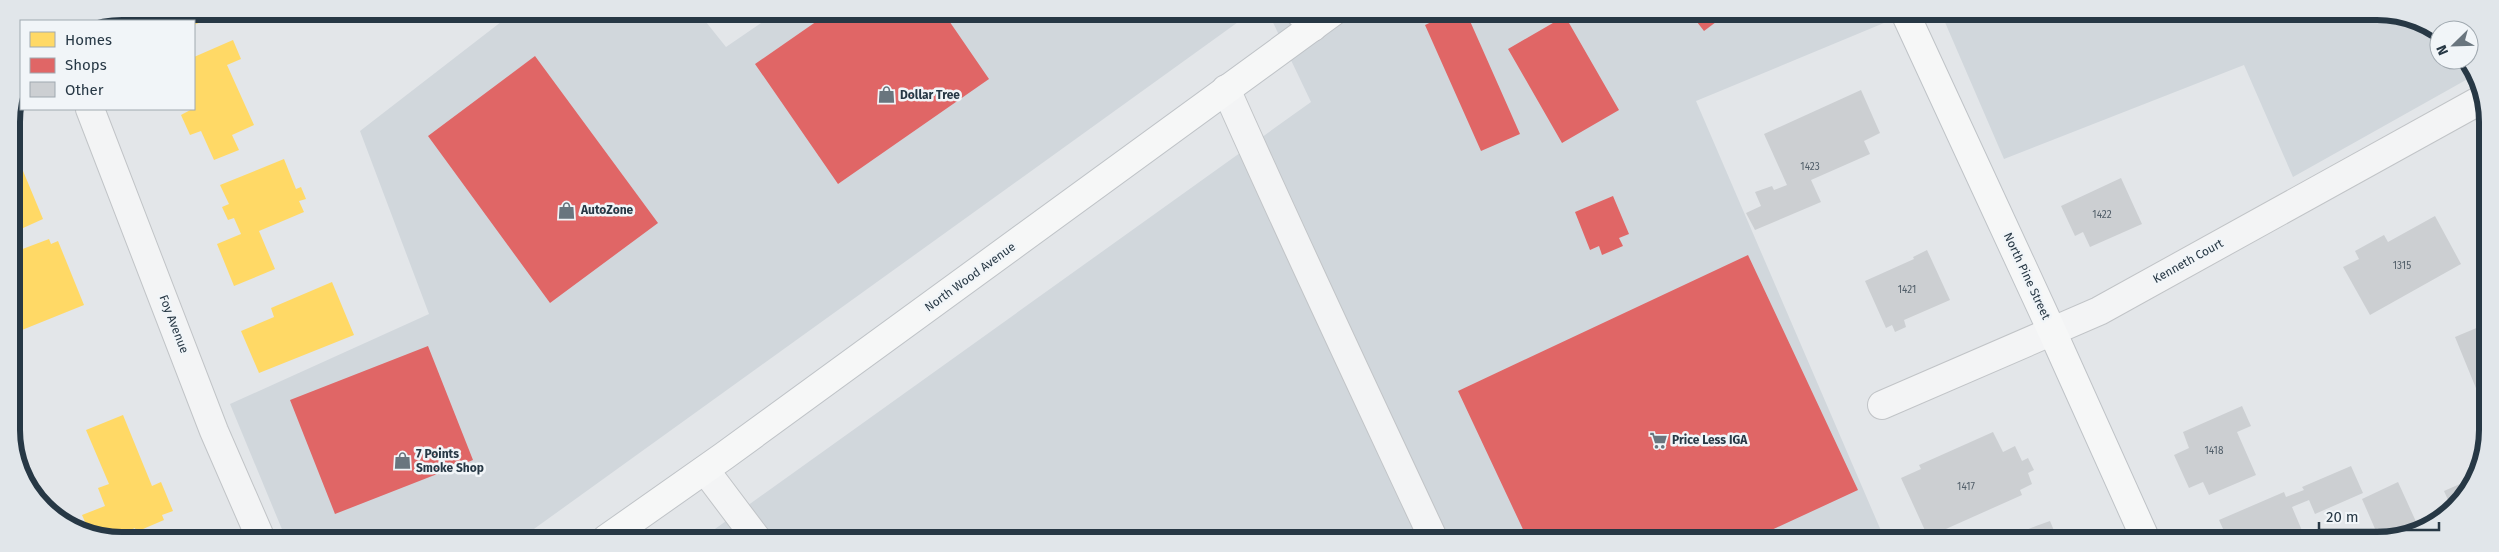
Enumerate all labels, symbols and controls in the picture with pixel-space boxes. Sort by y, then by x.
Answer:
legend [20,20,195,110]
north arrow [2429,20,2479,70]
text: Homes [65,31,112,49]
text: N [2433,42,2452,57]
text: Shops [65,56,107,74]
text: Other [65,81,104,99]
shop icon: Dollar Tree [876,85,896,105]
place label: Dollar Tree [900,88,960,102]
house number: 1423 [1800,161,1820,173]
shop icon: AutoZone [557,200,577,220]
place label: AutoZone [580,203,634,217]
house number: 1422 [2092,209,2112,221]
street label: North Pine Street [2001,230,2053,322]
street label: Kenneth Court [2150,236,2226,286]
street label: North Wood Avenue [922,239,1018,315]
house number: 1315 [2393,260,2411,272]
house number: 1421 [1898,284,1916,296]
street label: Foy Avenue [156,293,192,355]
supermarket icon: Price Less IGA [1648,430,1668,450]
place label: Price Less IGA [1672,433,1748,447]
house number: 1418 [2205,445,2224,457]
place label: 7 Points Smoke Shop [416,447,484,475]
shop icon: 7 Points Smoke Shop [392,451,412,471]
house number: 1417 [1957,481,1975,493]
scale bar [2319,500,2439,532]
text: 20 m [2326,508,2359,526]

